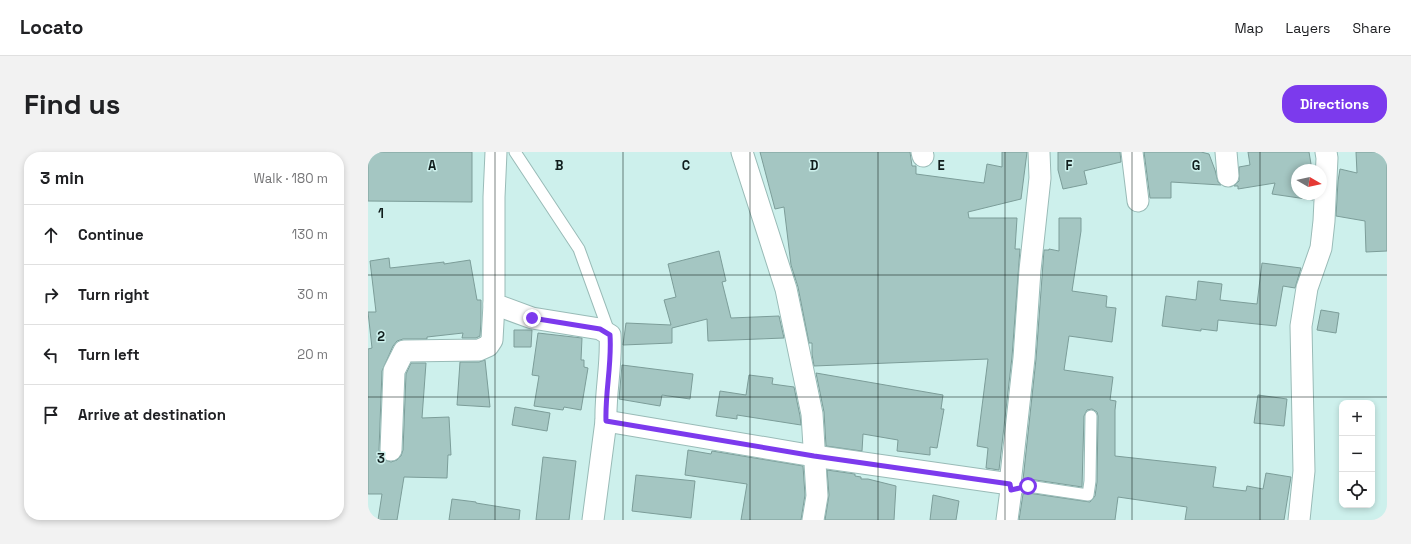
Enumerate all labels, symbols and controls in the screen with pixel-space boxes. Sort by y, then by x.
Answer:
text: Locato [20,15,83,40]
text: Map [1234,19,1264,37]
text: Layers [1286,19,1330,37]
text: Share [1352,19,1391,37]
button: Directions [1282,85,1387,123]
text: Find us [24,86,121,122]
text: A [428,157,437,174]
text: B [555,157,564,174]
text: C [682,157,690,174]
text: D [810,157,819,174]
text: E [937,157,945,174]
text: F [1066,157,1073,174]
text: G [1192,157,1200,174]
north arrow [1291,164,1327,200]
text: 3 min [40,167,84,189]
text: Walk · 180 m [254,170,328,187]
text: 1 [378,205,384,222]
icon: ahead [40,224,62,246]
text: Continue [78,225,144,244]
text: 130 m [292,226,328,243]
icon: right [40,284,62,306]
text: Turn right [78,285,149,304]
text: 30 m [297,286,328,303]
route end [523,309,541,327]
text: 2 [377,328,385,345]
icon: left [40,344,62,366]
text: Turn left [78,345,140,364]
text: 20 m [297,346,328,363]
map controls [1339,400,1375,508]
button: + [1339,400,1375,436]
icon: arrive [40,404,62,426]
text: Arrive at destination [78,405,226,424]
button: − [1339,436,1375,472]
text: 3 [377,450,385,467]
button: locate [1339,472,1375,508]
route start [1019,477,1037,495]

